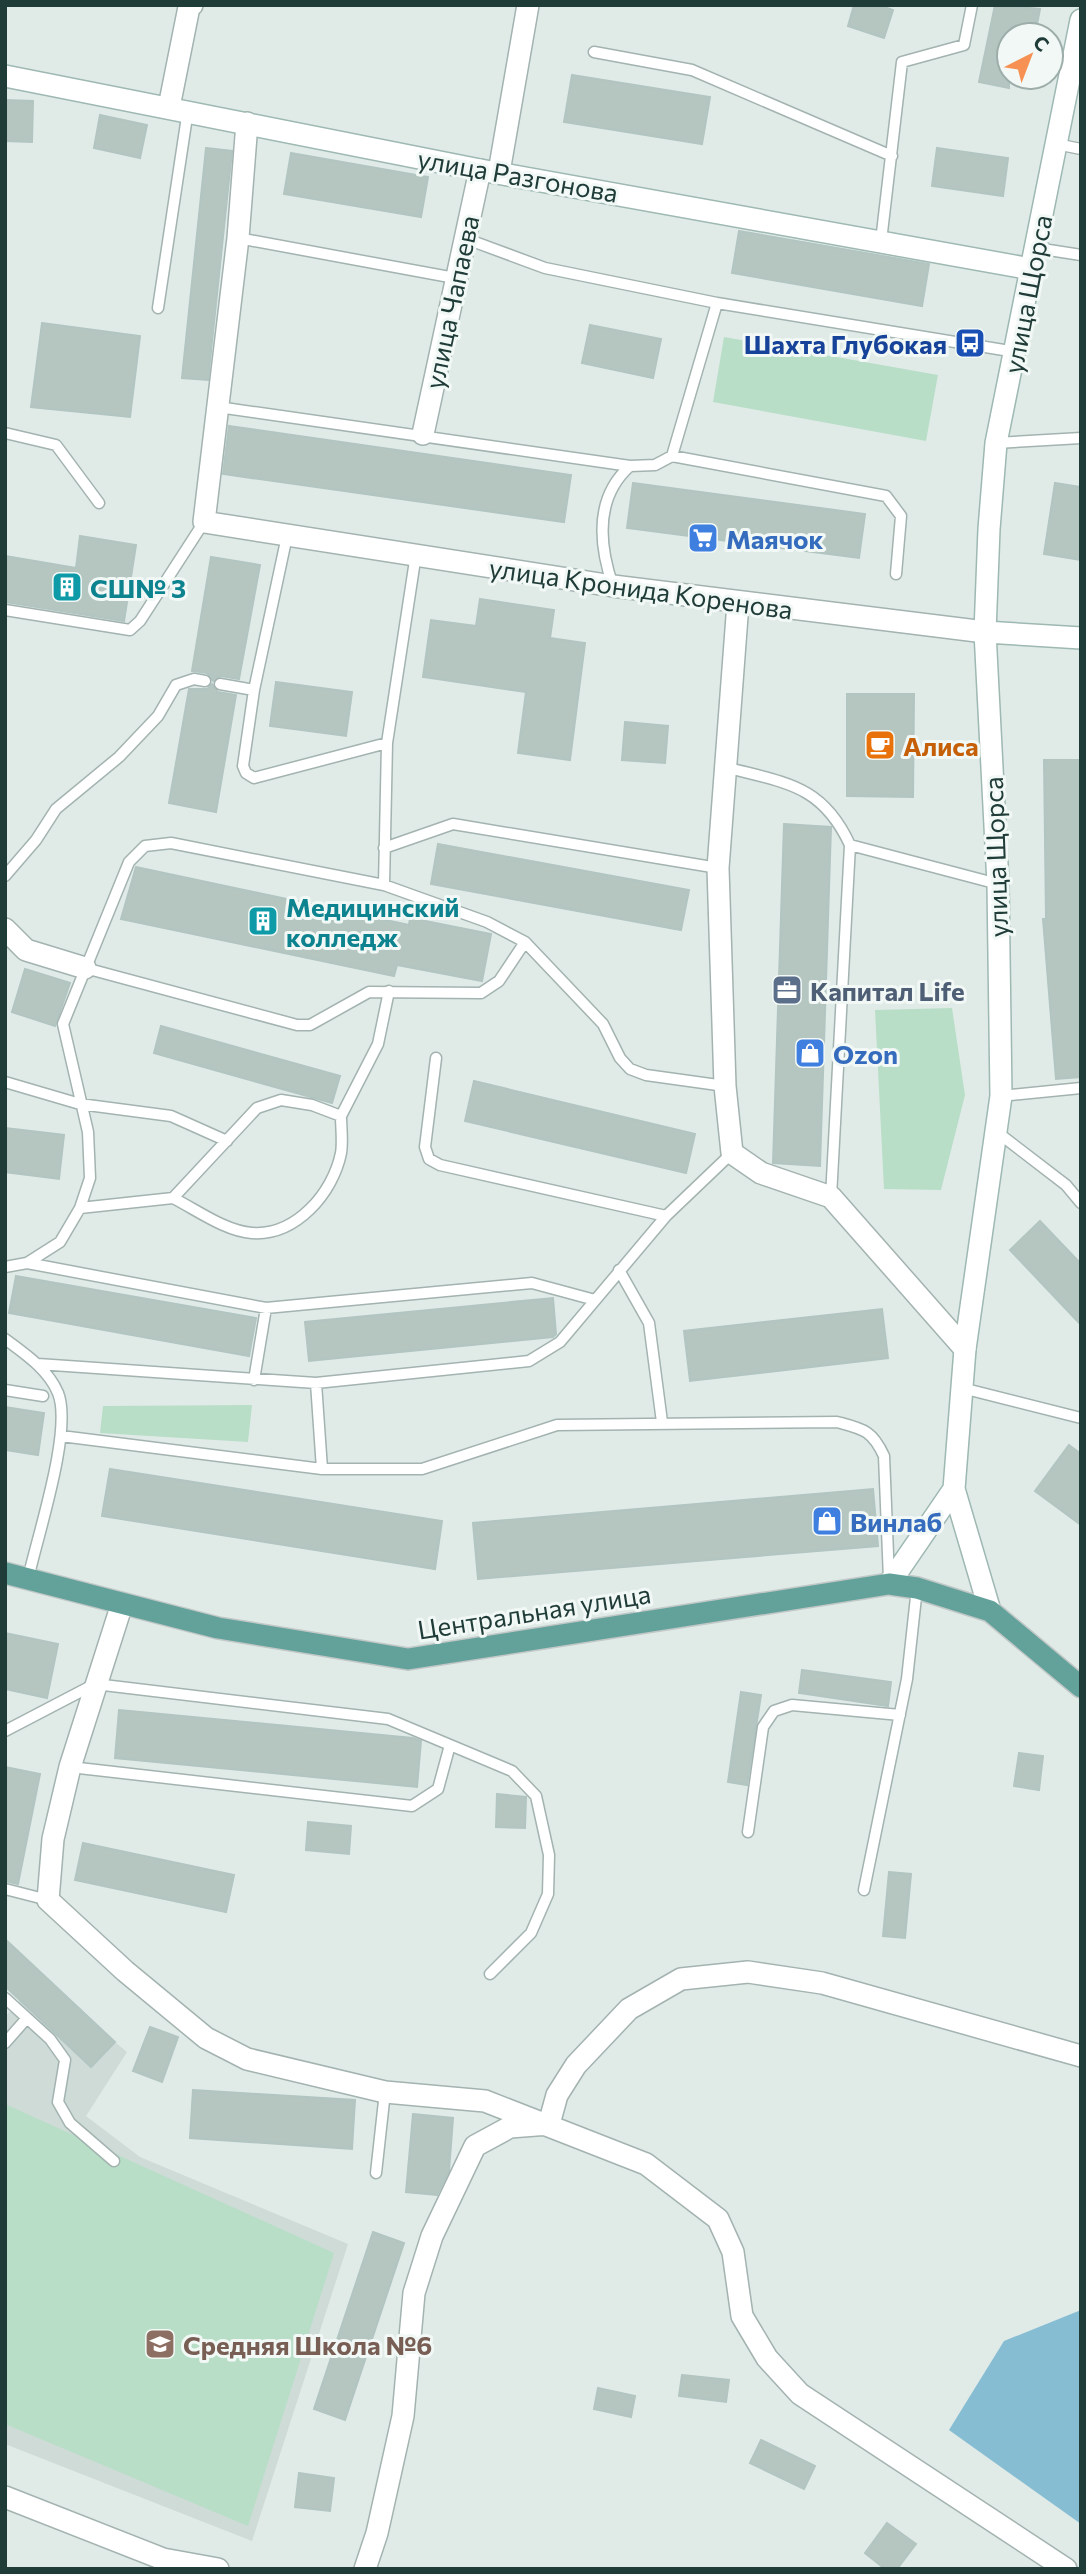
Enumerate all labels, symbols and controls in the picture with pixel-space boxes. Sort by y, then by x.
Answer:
north arrow [995,21,1065,91]
text: С [1029,30,1054,56]
street label: улица Разгонова [415,142,621,208]
street label: улица Чапаева [417,212,485,392]
street label: улица Щорса [996,212,1058,376]
bus stop icon: Шахта Глубокая [953,326,987,360]
place label: Шахта Глубокая [744,328,947,359]
supermarket icon: Маячок [686,521,720,555]
place label: Маячок [726,523,824,554]
street label: улица Кронида Коренова [487,551,795,625]
building icon: СШ№ 3 [50,570,84,604]
place label: СШ№ 3 [90,572,186,603]
cafe icon: Алиса [863,728,897,762]
place label: Алиса [903,730,978,761]
street label: улица Щорса [977,776,1013,938]
place label: Медицинский колледж [286,891,459,952]
building icon: Медицинский колледж [246,904,280,938]
office icon: Капитал Life [770,973,804,1007]
place label: Капитал Life [810,975,965,1006]
shop icon: Ozon [793,1036,827,1070]
place label: Ozon [833,1038,898,1069]
shop icon: Винлаб [810,1504,844,1538]
place label: Винлаб [850,1506,942,1537]
street label: Центральная улица [415,1577,653,1645]
school or university icon: Средняя Школа №6 [143,2327,177,2361]
place label: Средняя Школа №6 [183,2329,432,2360]

